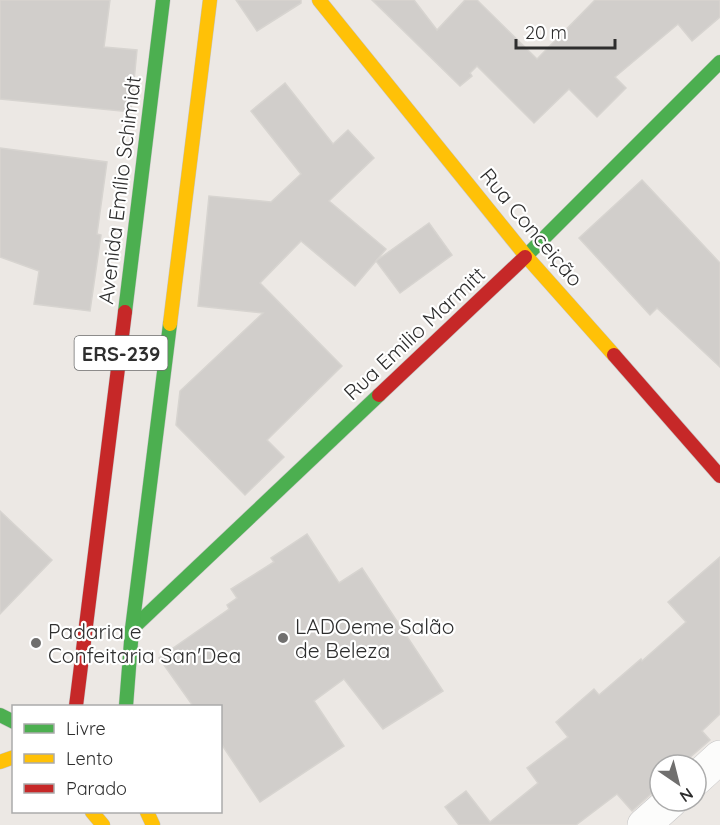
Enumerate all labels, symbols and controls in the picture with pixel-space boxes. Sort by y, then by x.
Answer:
scale bar [516,12,615,50]
text: 20 m [525,21,567,44]
street label: Avenida Emílio Schimidt [92,74,146,306]
street label: Rua Conceição [475,163,589,291]
street label: Rua Emilio Marmitt [338,261,490,405]
road number: ERS-239 [74,336,168,370]
place label: LADOeme Salão de Beleza [295,613,455,663]
place label: Padaria e Confeitaria San'Dea [48,618,241,668]
marker: LADOeme Salão de Beleza [276,631,290,645]
marker: Padaria e Confeitaria San'Dea [29,636,43,650]
legend [12,705,222,813]
text: Livre [66,717,106,740]
text: Lento [66,747,113,770]
north arrow [648,753,708,813]
text: Parado [66,777,127,800]
text: N [676,784,697,807]

